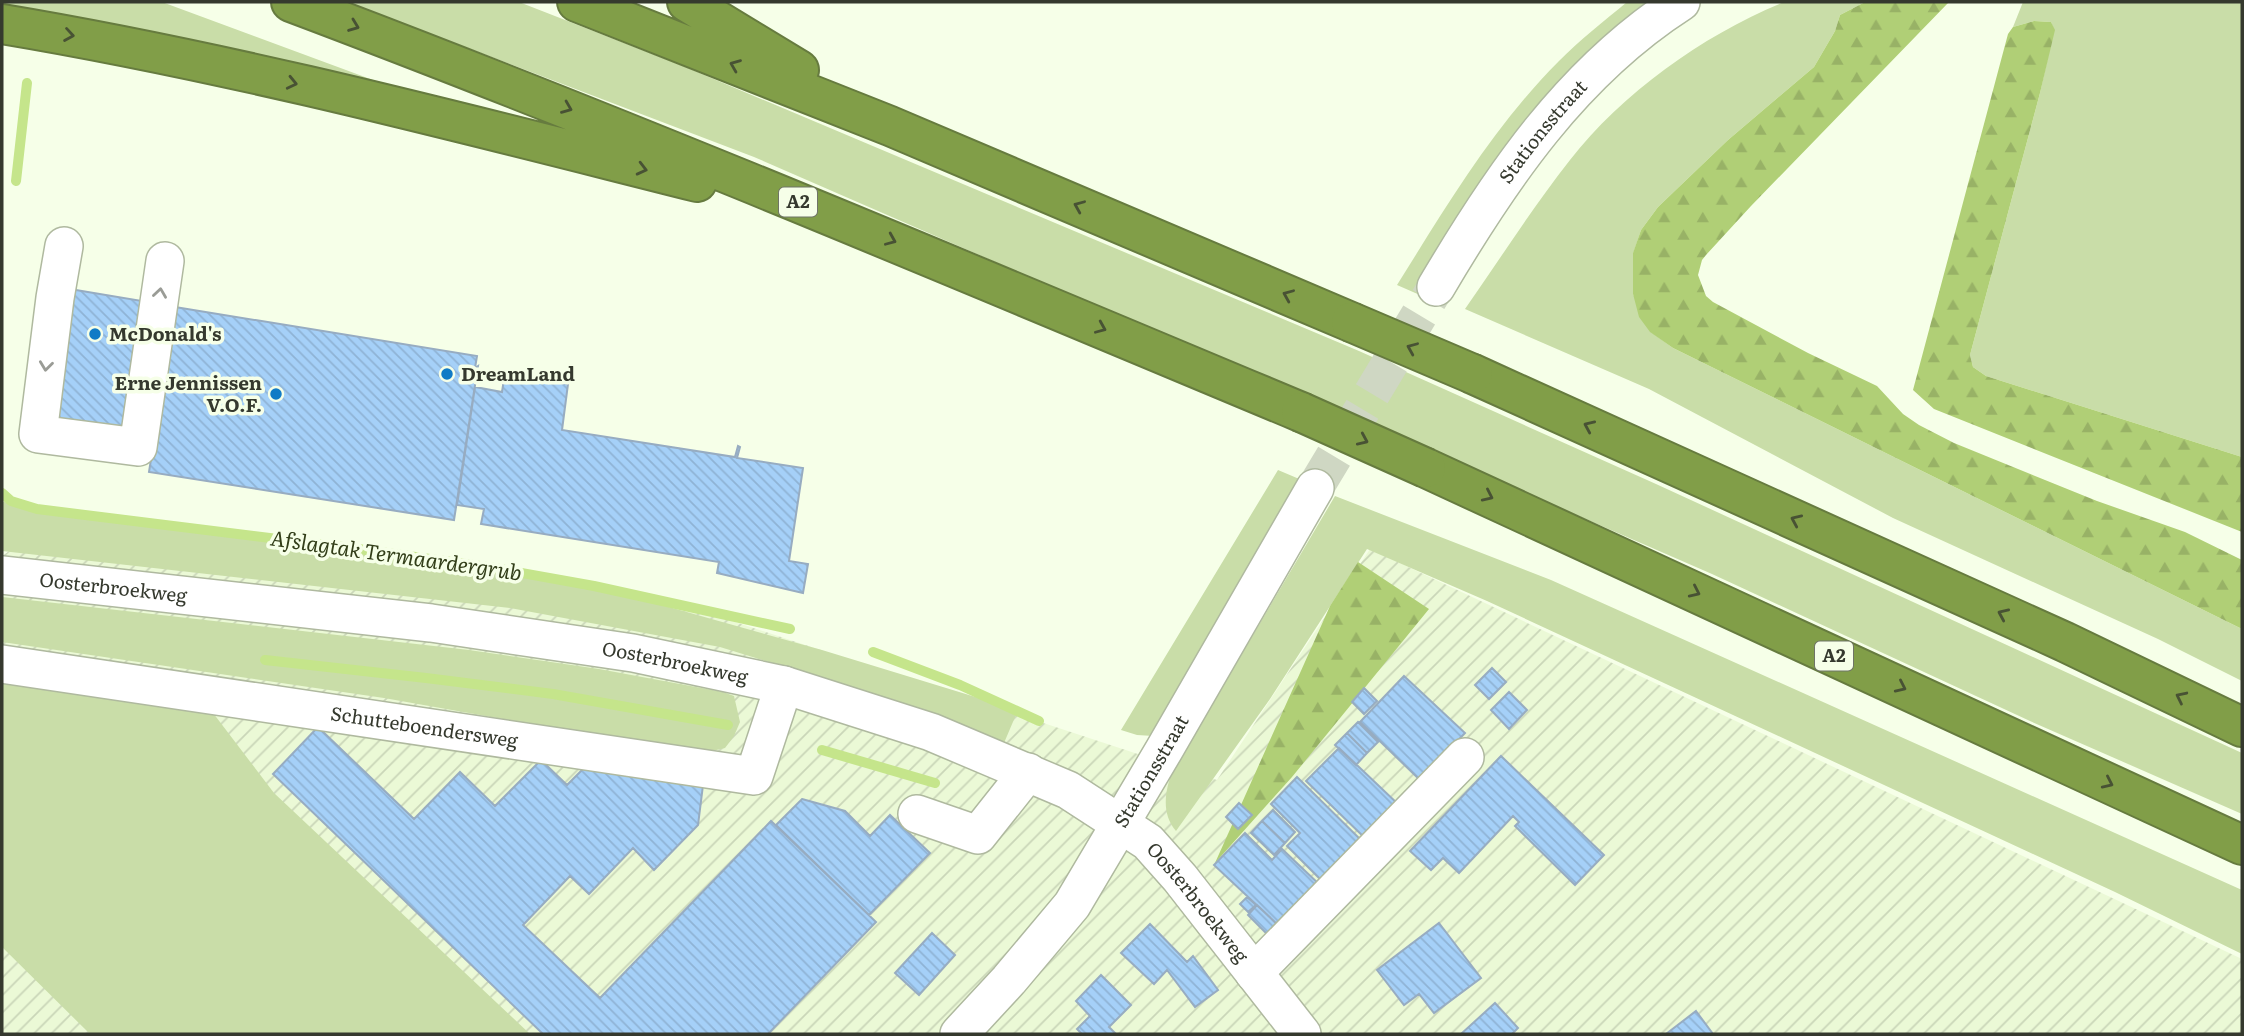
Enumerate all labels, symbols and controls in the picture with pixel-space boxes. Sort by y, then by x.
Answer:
one-way arrow [348,18,360,32]
one-way arrow [63,27,75,42]
one-way arrow [730,59,742,73]
street label: Stationsstraat [1491,72,1593,188]
one-way arrow [285,74,297,89]
one-way arrow [560,100,572,114]
one-way arrow [636,160,648,175]
road number: A2 [779,188,817,216]
one-way arrow [1073,201,1085,215]
one-way arrow [884,232,896,246]
one-way arrow [152,287,167,299]
one-way arrow [1283,289,1295,303]
place label: McDonald's [109,319,221,347]
one-way arrow [1093,320,1106,334]
marker: McDonald's [87,326,103,342]
one-way arrow [1407,342,1419,356]
place label: DreamLand [461,359,575,387]
one-way arrow [39,360,54,372]
marker: DreamLand [439,366,455,382]
place label: Erne Jennissen V.O.F. [115,368,262,418]
marker: Erne Jennissen V.O.F. [268,386,284,402]
one-way arrow [1584,420,1596,434]
one-way arrow [1356,432,1369,446]
one-way arrow [1481,488,1493,502]
one-way arrow [1791,514,1803,528]
water label: Afslagtak Termaardergrub [269,521,524,587]
street label: Oosterbroekweg [38,564,189,609]
one-way arrow [1688,584,1700,598]
one-way arrow [1998,608,2010,622]
street label: Oosterbroekweg [600,634,751,690]
road number: A2 [1815,642,1853,670]
one-way arrow [1894,679,1906,693]
one-way arrow [2176,691,2188,705]
street label: Schutteboendersweg [329,698,520,754]
street label: Stationsstraat [1106,709,1195,832]
one-way arrow [2101,775,2113,789]
street label: Oosterbroekweg [1141,835,1256,968]

